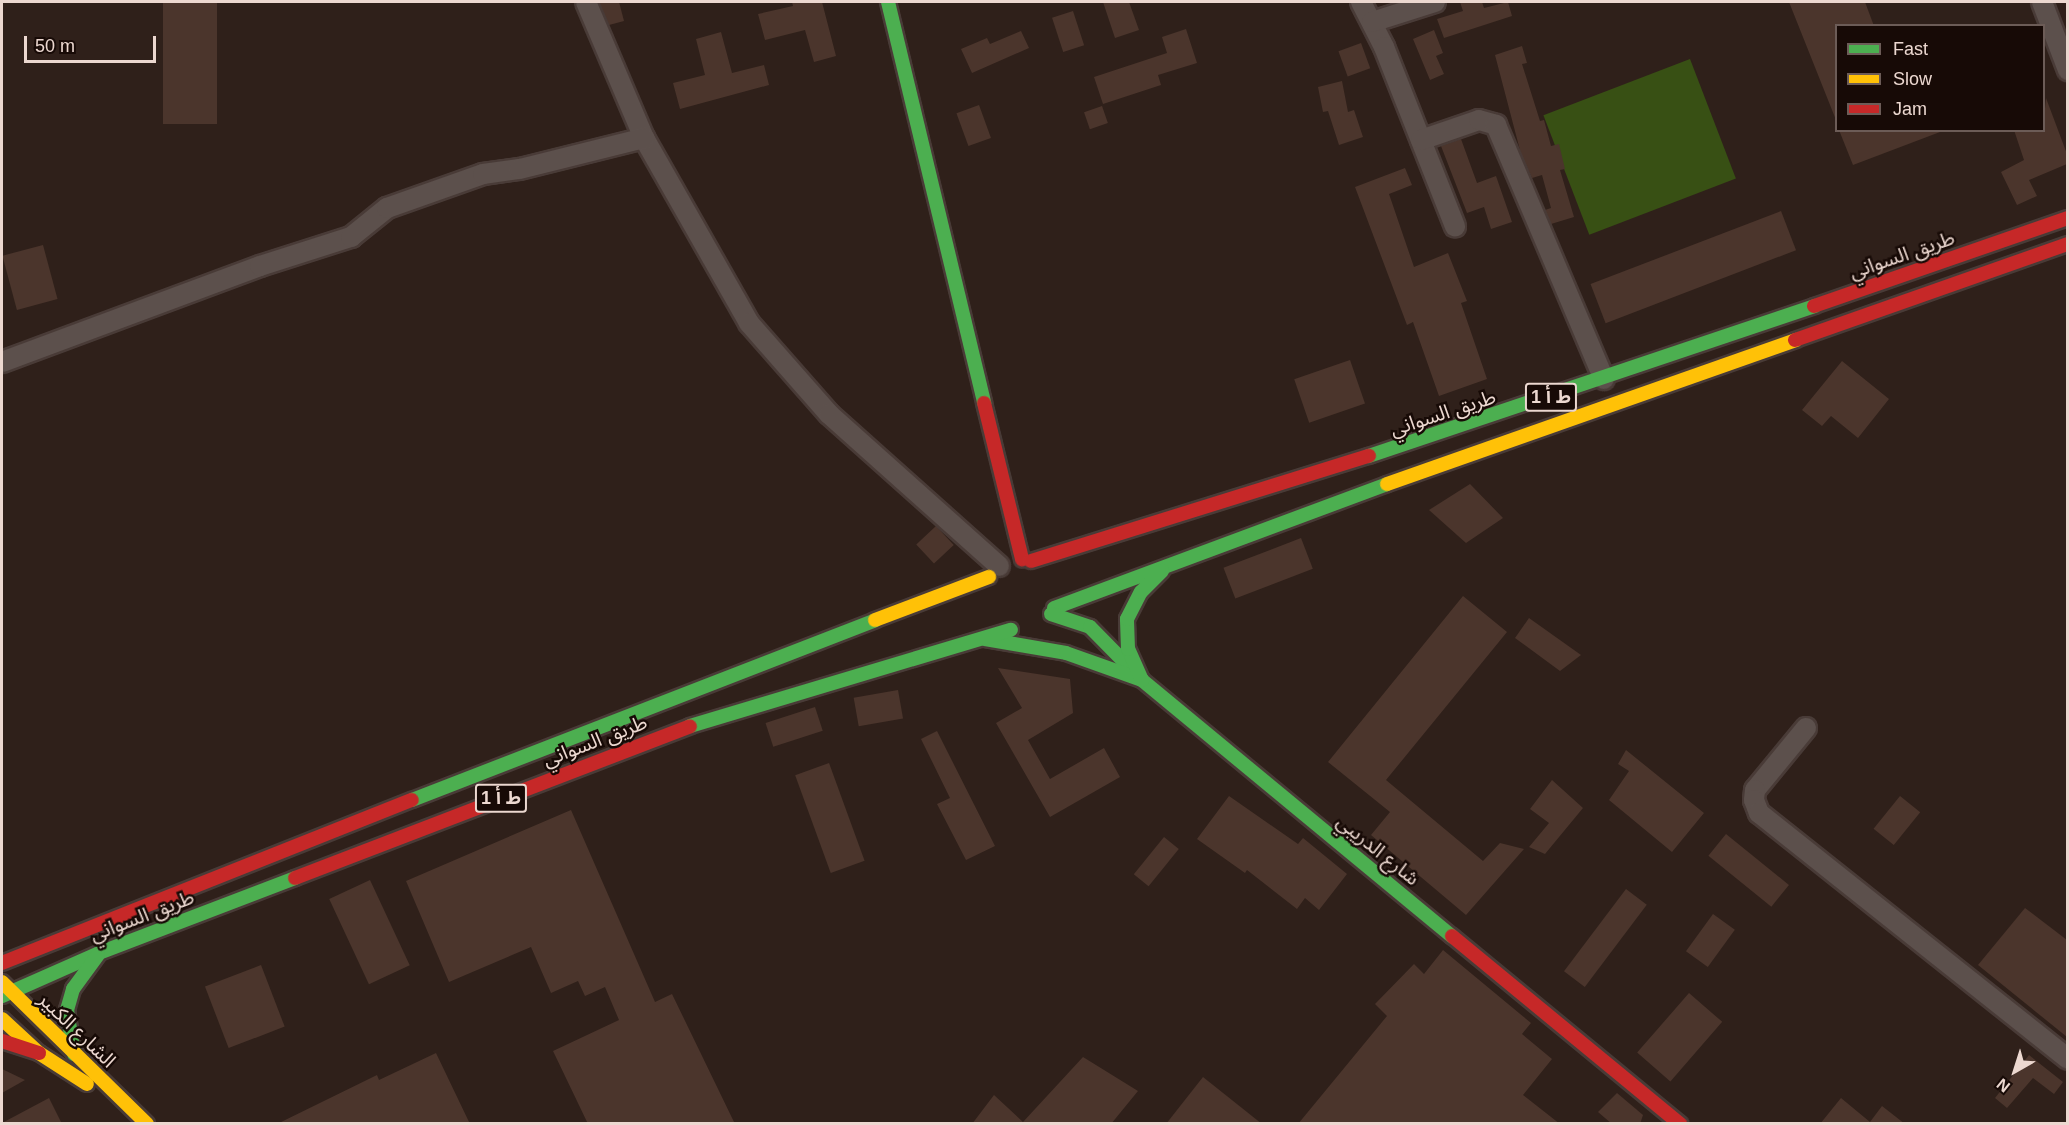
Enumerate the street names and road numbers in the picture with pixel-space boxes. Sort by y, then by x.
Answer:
street label: طريق السواني [1846,226,1958,284]
road number: ط أ 1 [1524,382,1578,412]
street label: طريق السواني [1387,385,1499,441]
street label: طريق السواني [539,710,651,772]
road number: ط أ 1 [474,783,528,813]
street label: شارع الدريبي [1332,809,1424,891]
street label: طريق السواني [86,885,198,947]
street label: الشارع الكبير [33,987,121,1073]

